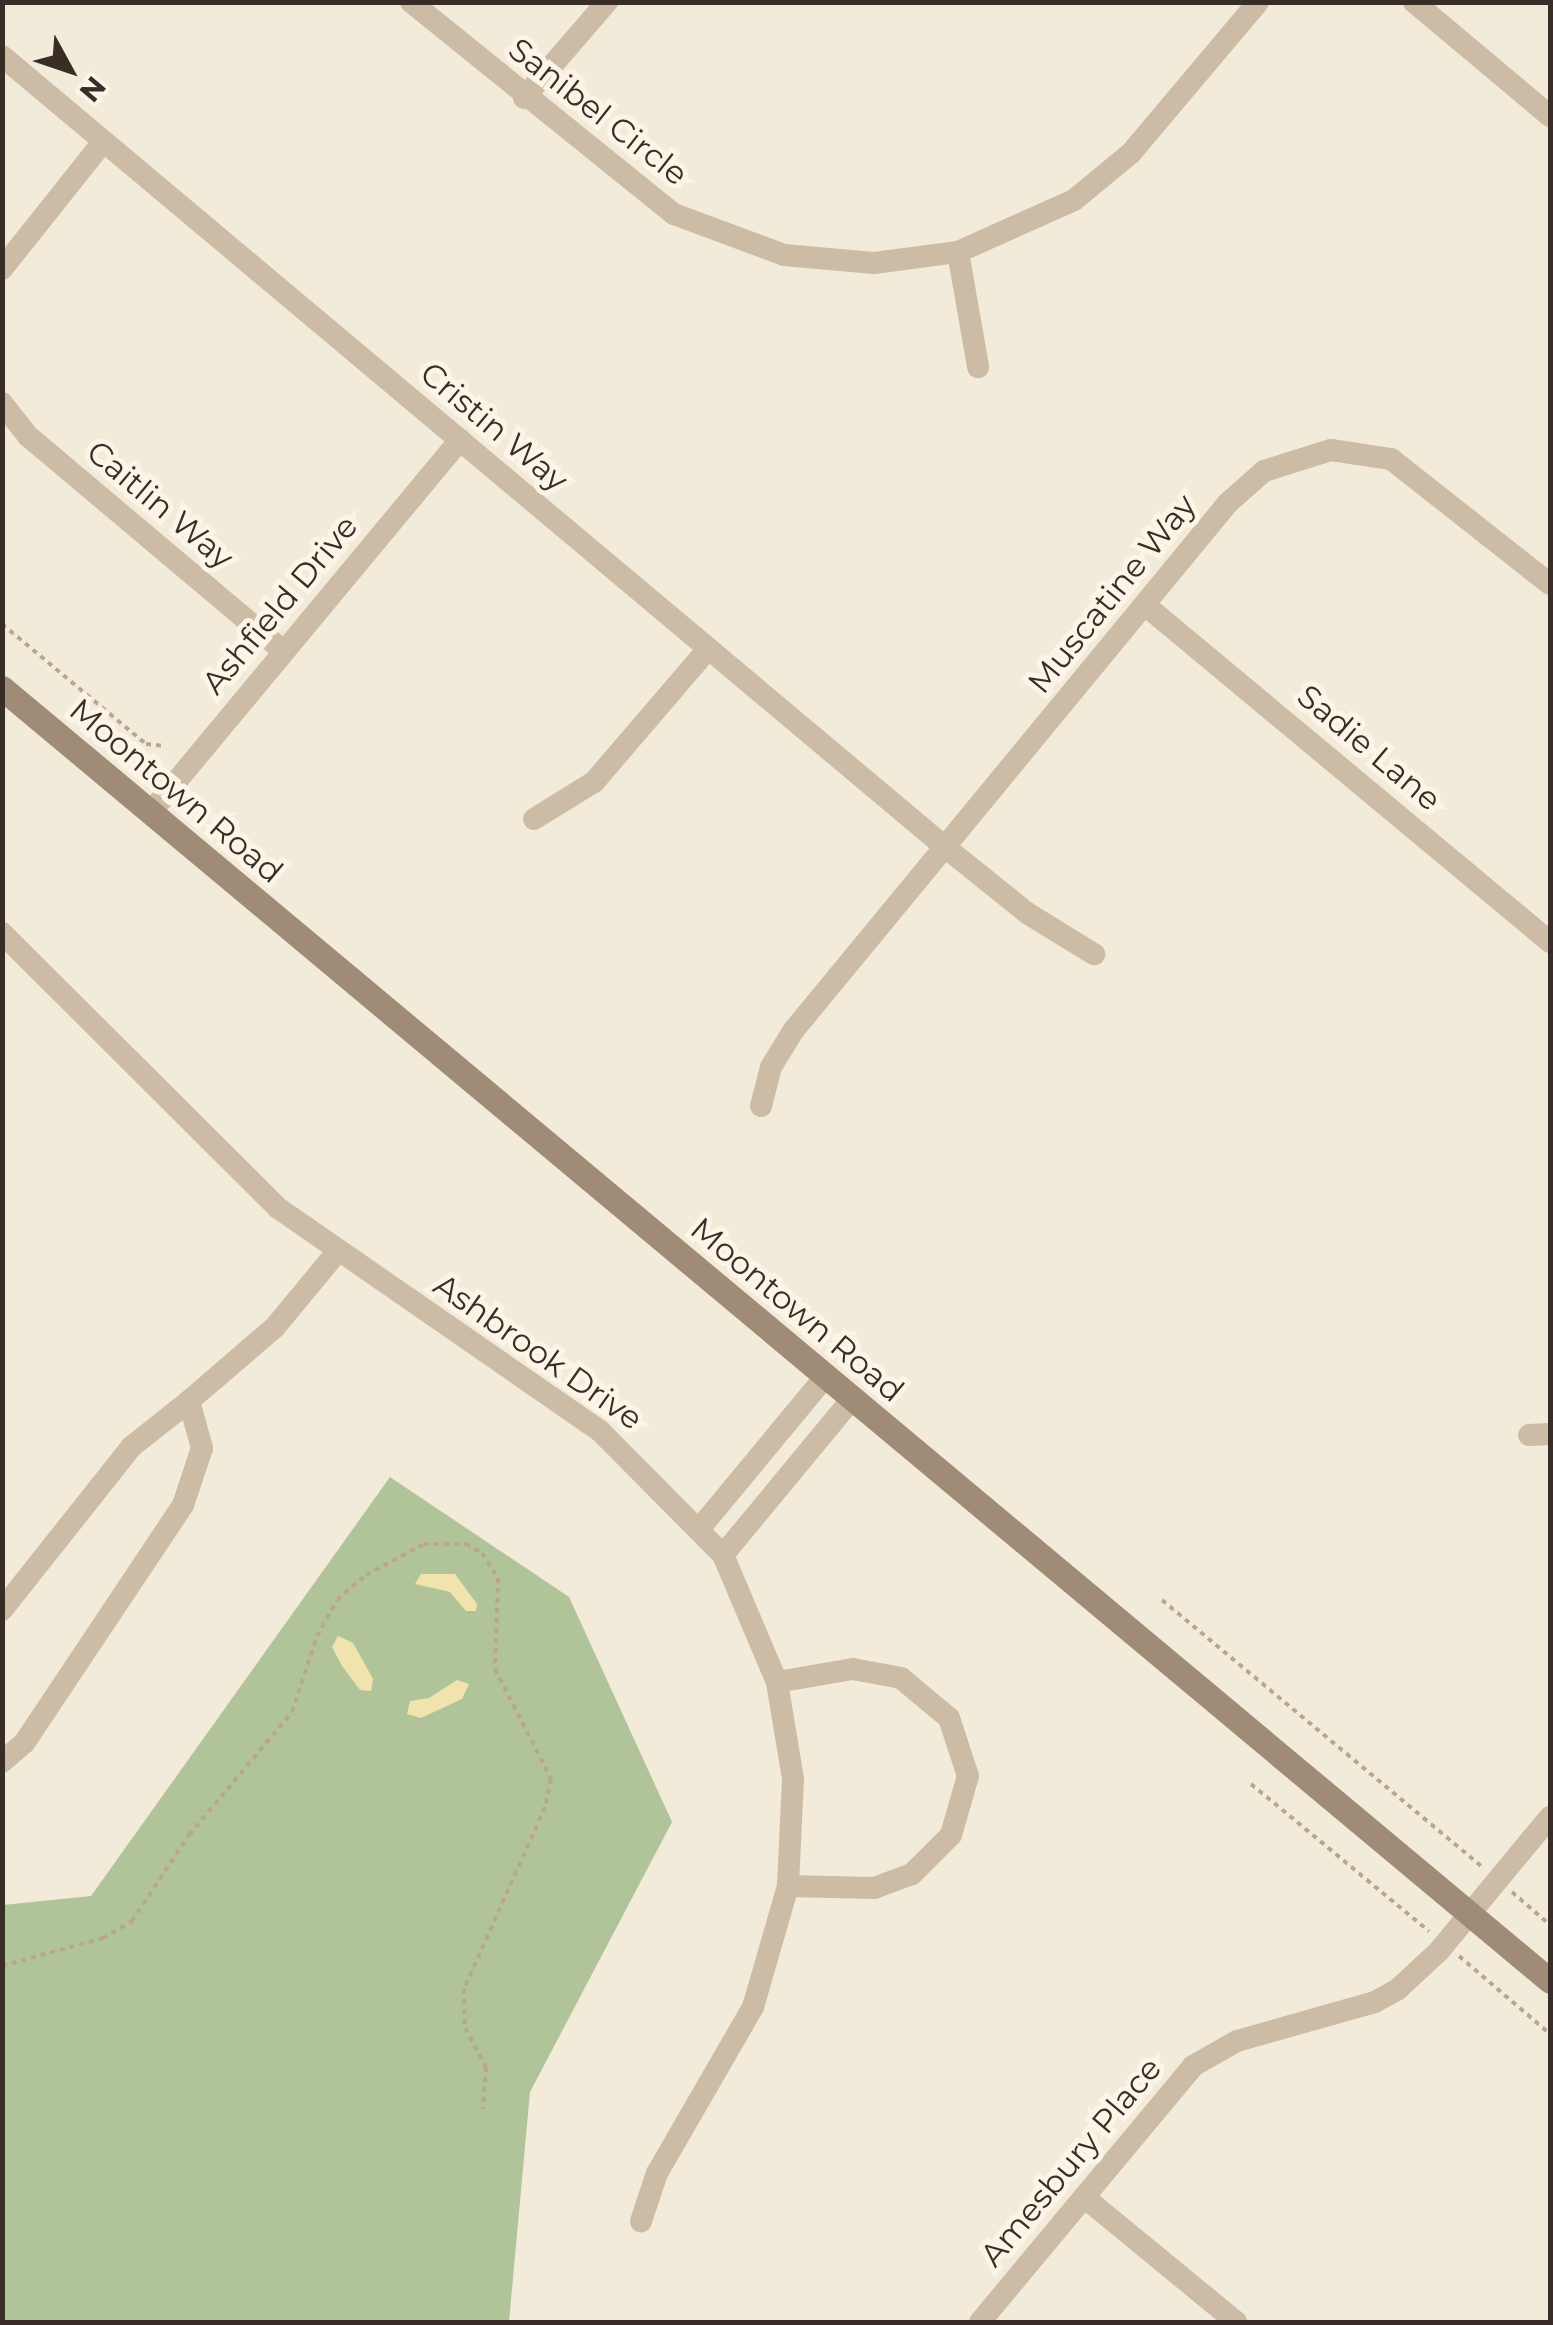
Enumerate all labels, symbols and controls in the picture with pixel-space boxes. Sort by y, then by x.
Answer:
north arrow [20,20,120,120]
street label: Sanibel Circle [501,30,695,194]
text: N [73,70,113,109]
street label: Cristin Way [413,354,575,500]
street label: Caitlin Way [79,433,241,577]
street label: Muscatine Way [1020,487,1204,701]
street label: Ashfield Drive [194,508,366,702]
street label: Sadie Lane [1290,677,1448,819]
street label: Moontown Road [62,691,290,891]
street label: Moontown Road [683,1210,911,1410]
street label: Ashbrook Drive [426,1266,650,1438]
street label: Amesbury Place [972,2050,1170,2274]

